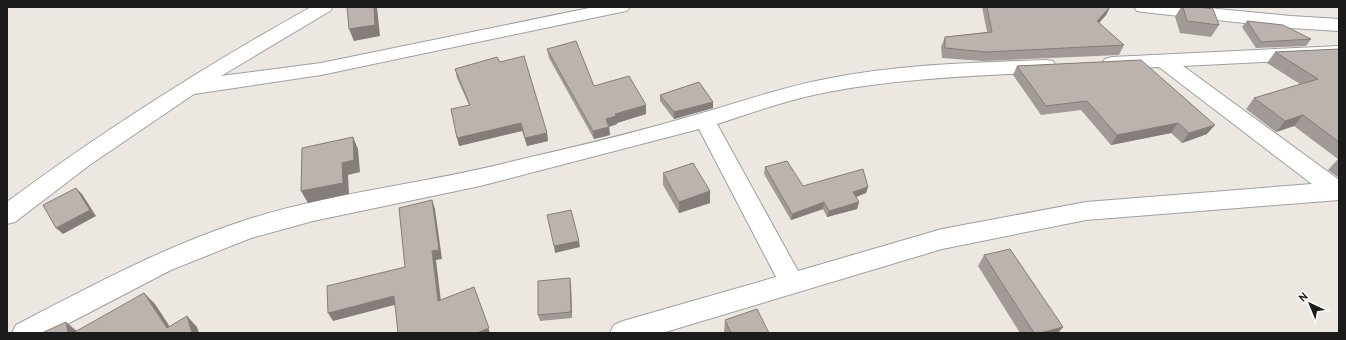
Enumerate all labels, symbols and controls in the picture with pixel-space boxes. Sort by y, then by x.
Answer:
north arrow [1290,284,1330,324]
text: N [1296,290,1311,305]

